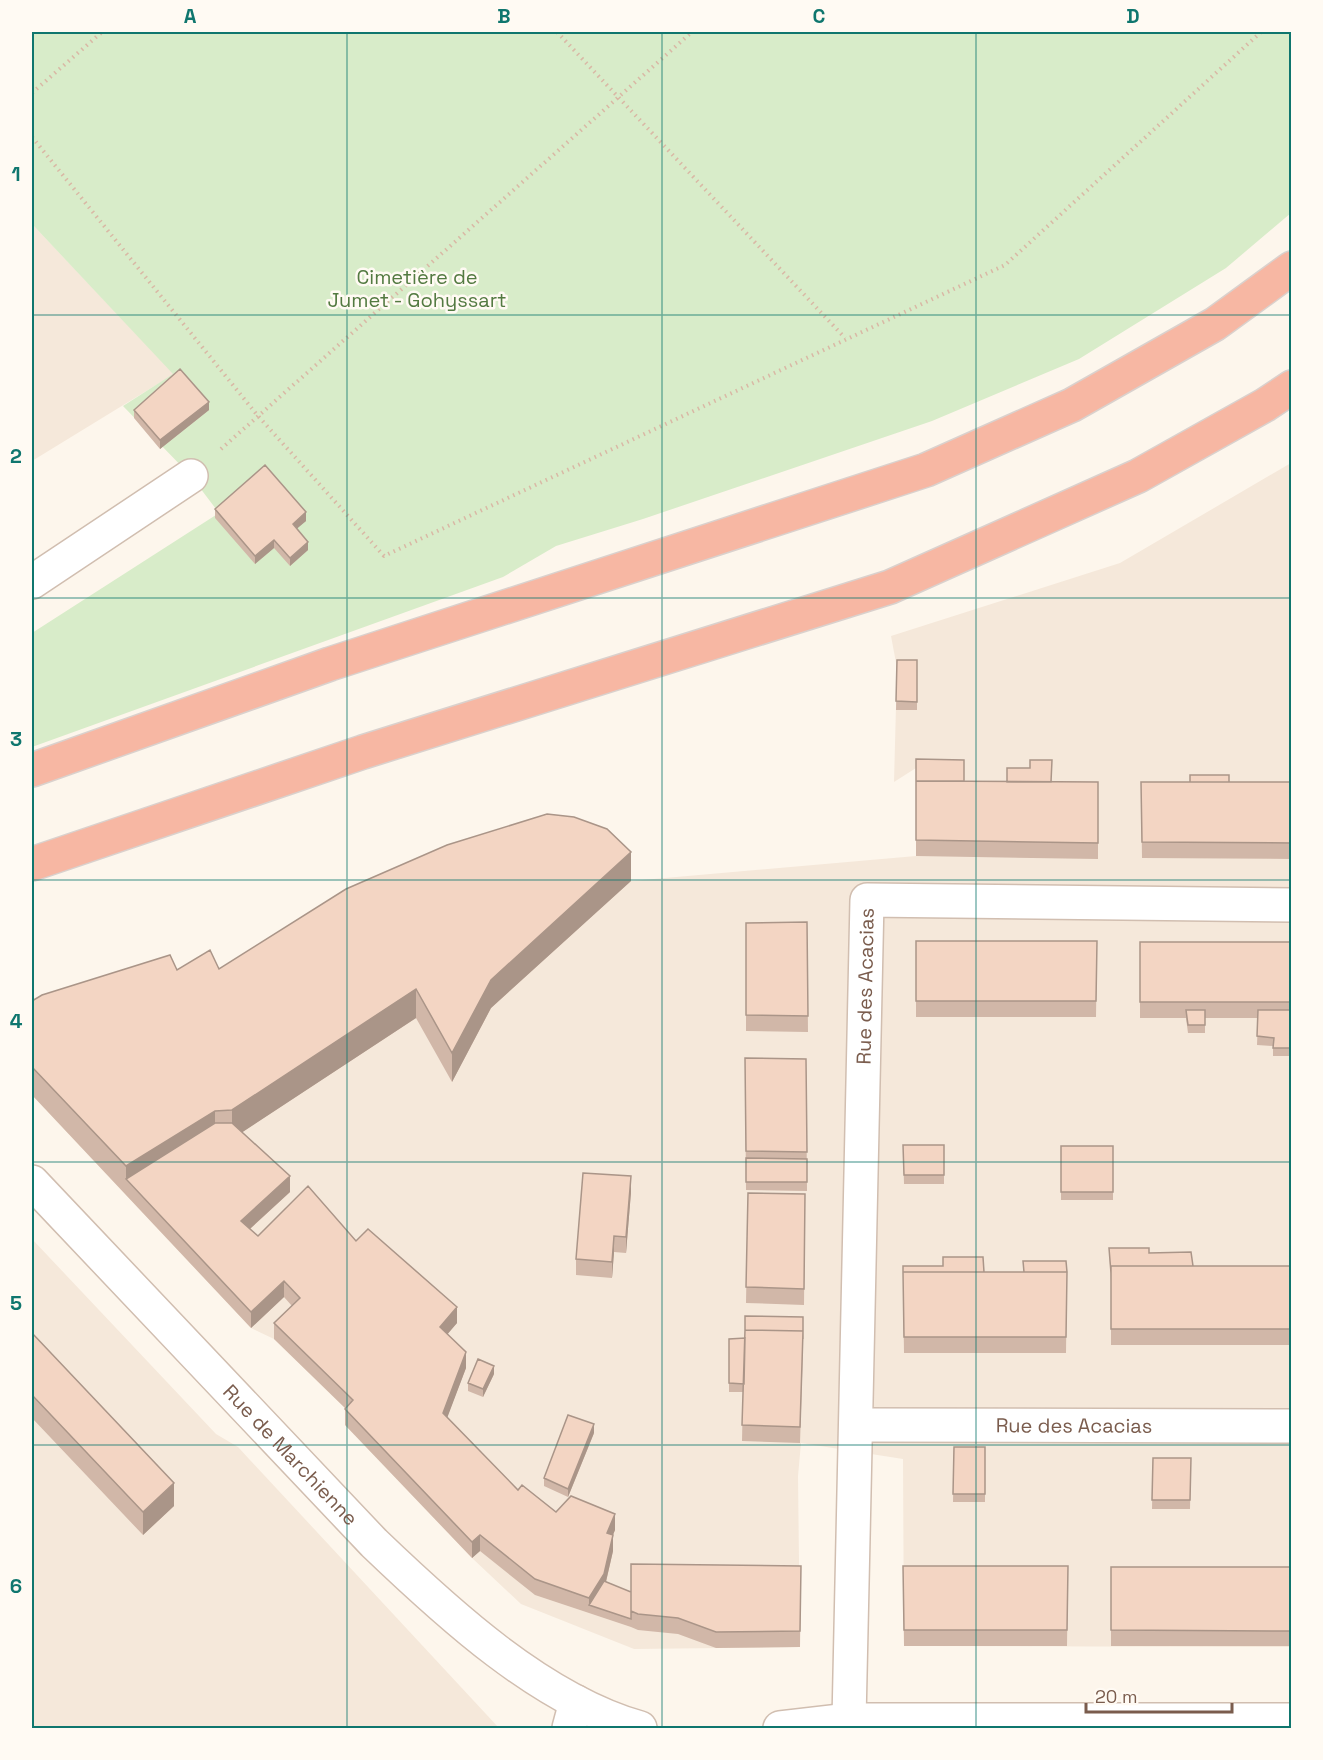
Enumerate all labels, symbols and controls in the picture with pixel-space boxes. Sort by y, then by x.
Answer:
text: A [184,3,197,29]
text: B [497,3,511,29]
text: C [813,3,826,29]
text: D [1126,3,1140,29]
text: 1 [11,161,21,187]
park label: Cimetière de Jumet - Gohyssart [328,264,506,313]
text: 2 [10,443,22,469]
text: 3 [10,726,22,752]
street label: Rue des Acacias [850,908,880,1065]
text: 4 [10,1008,23,1034]
text: 5 [10,1290,22,1316]
street label: Rue de Marchienne [218,1379,364,1531]
street label: Rue des Acacias [996,1412,1152,1439]
text: 6 [10,1573,22,1599]
scale bar [1086,1676,1232,1714]
text: 20 m [1095,1685,1138,1708]

